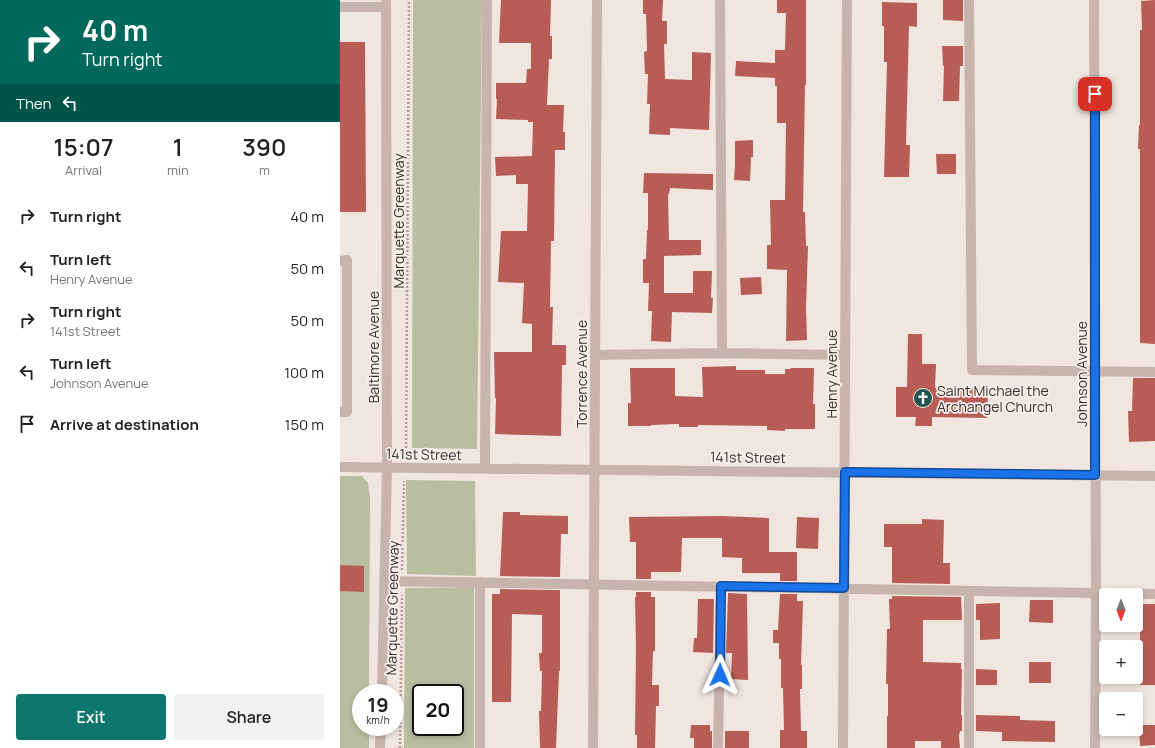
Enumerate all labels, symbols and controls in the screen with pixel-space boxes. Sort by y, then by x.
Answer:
text: 40 m [82,11,148,49]
icon: right [16,16,68,68]
text: Turn right [82,47,163,71]
pin [1078,77,1112,111]
icon: arrive [1084,83,1106,105]
icon: left [59,92,81,114]
text: Then [16,93,51,114]
text: 15:07 [54,130,114,163]
text: 1 [173,130,183,163]
text: 390 [242,130,286,163]
street label: Marquette Greenway [389,153,408,289]
text: Arrival [65,161,102,179]
text: min [167,161,189,179]
text: m [259,161,270,179]
icon: right [16,205,38,227]
text: Turn right [50,206,121,227]
text: 40 m [290,206,324,227]
text: Turn left [50,249,112,270]
icon: left [16,257,38,279]
text: 50 m [290,258,324,279]
text: Henry Avenue [50,270,133,288]
street label: Baltimore Avenue [364,291,383,403]
text: Turn right [50,301,121,322]
icon: right [16,309,38,331]
text: 50 m [290,310,324,331]
street label: Torrence Avenue [572,320,591,428]
street label: Johnson Avenue [1072,321,1091,427]
text: 141st Street [50,322,121,340]
street label: Henry Avenue [822,330,841,418]
text: Turn left [50,353,112,374]
icon: left [16,361,38,383]
text: 100 m [284,362,324,383]
text: Johnson Avenue [50,374,149,392]
place label: Saint Michael the Archangel Church [937,381,1053,416]
church icon: Saint Michael the Archangel Church [912,387,934,409]
icon: arrive [16,413,38,435]
text: Arrive at destination [50,414,199,435]
text: 150 m [285,414,324,435]
street label: 141st Street [386,444,463,464]
street label: 141st Street [710,447,787,467]
street label: Marquette Greenway [381,540,403,676]
north arrow [1099,588,1143,632]
map controls [1099,588,1143,736]
button: + [1099,640,1143,684]
position arrow [699,654,741,696]
speed limit sign: 20 [412,684,464,736]
text: 19 [367,691,389,718]
button: − [1099,692,1143,736]
button: Exit [16,694,166,740]
button: Share [174,694,324,740]
text: km/h [366,713,390,727]

